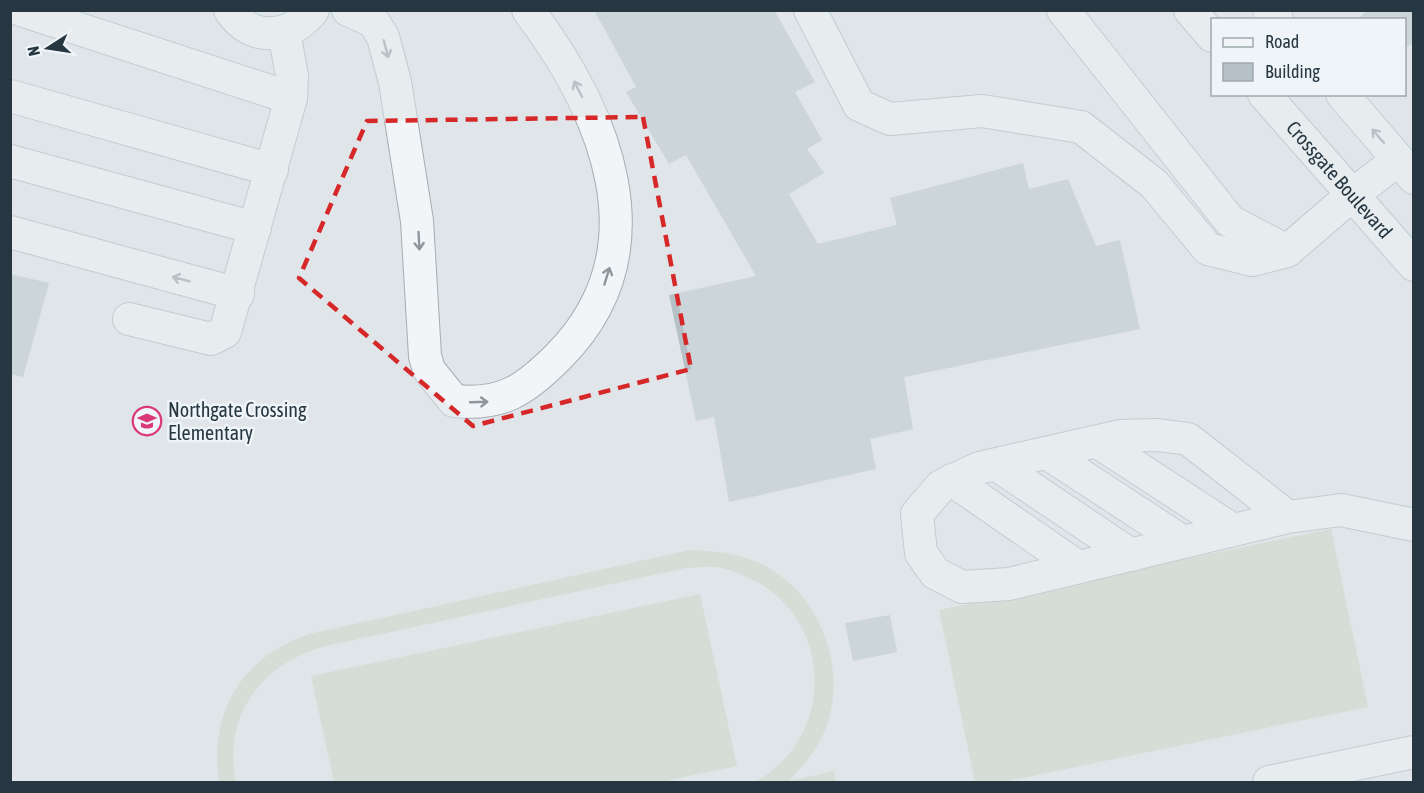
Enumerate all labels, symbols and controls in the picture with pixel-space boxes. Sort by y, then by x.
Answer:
north arrow [18,18,78,78]
legend [1211,18,1406,96]
text: Road [1265,31,1299,52]
one-way arrow [381,39,393,58]
text: N [24,45,43,58]
text: Building [1265,61,1320,82]
one-way arrow [572,81,583,99]
street label: Crossgate Boulevard [1282,116,1397,243]
one-way arrow [1371,128,1384,144]
one-way arrow [413,231,424,251]
one-way arrow [602,267,613,286]
one-way arrow [172,273,191,284]
one-way arrow [469,397,489,408]
place label: Northgate Crossing Elementary [168,398,307,444]
school or university icon: Northgate Crossing Elementary [131,405,163,437]

